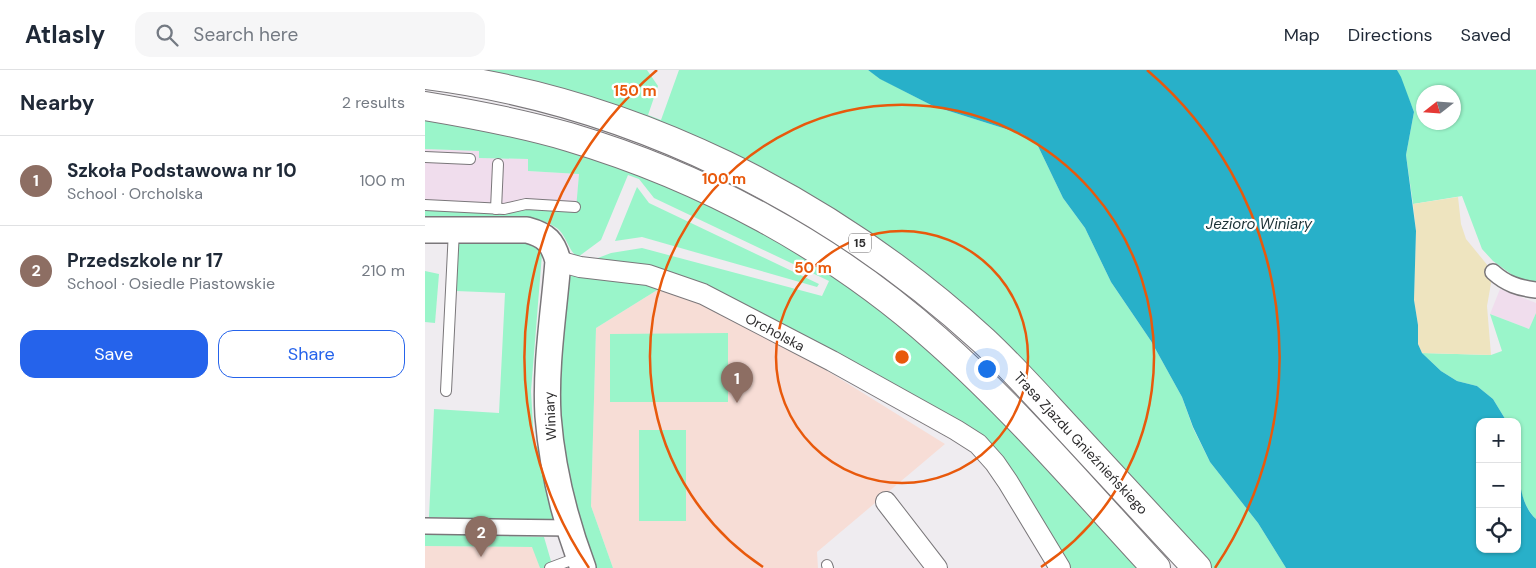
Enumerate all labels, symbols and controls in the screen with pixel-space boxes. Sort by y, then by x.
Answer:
search box [135,12,485,57]
text: Atlasly [25,19,105,50]
icon: search [153,21,181,49]
text: Search here [193,22,298,47]
text: Map [1284,23,1320,47]
text: Directions [1348,23,1433,47]
text: Saved [1461,23,1511,47]
text: 150 m [614,81,657,101]
north arrow [1416,85,1461,130]
text: Nearby [20,89,94,117]
text: 2 results [342,92,405,113]
text: Szkoła Podstawowa nr 10 [67,158,297,183]
text: 100 m [702,169,746,189]
text: 1 [33,170,39,191]
text: 100 m [360,170,405,191]
text: School · Orcholska [67,183,203,204]
water label: Jezioro Winiary [1206,214,1313,234]
road number: 15 [849,234,871,252]
text: Przedszkole nr 17 [67,248,223,273]
text: 50 m [794,258,832,278]
text: 2 [31,260,41,281]
text: 210 m [361,260,405,281]
text: School · Osiedle Piastowskie [67,273,275,294]
street label: Orcholska [742,309,808,355]
button: Save [20,330,208,378]
button: Share [218,330,405,378]
centre of rings [893,348,911,366]
your location [974,356,1000,382]
pin: 1 [721,362,753,403]
street label: Trasa Zjazdu Gnieźnieńskiego [1010,368,1152,518]
street label: Winiary [540,391,560,441]
map controls [1476,418,1521,553]
button: + [1476,418,1521,463]
button: − [1476,463,1521,508]
button: locate [1476,508,1521,553]
pin: 2 [465,516,497,557]

